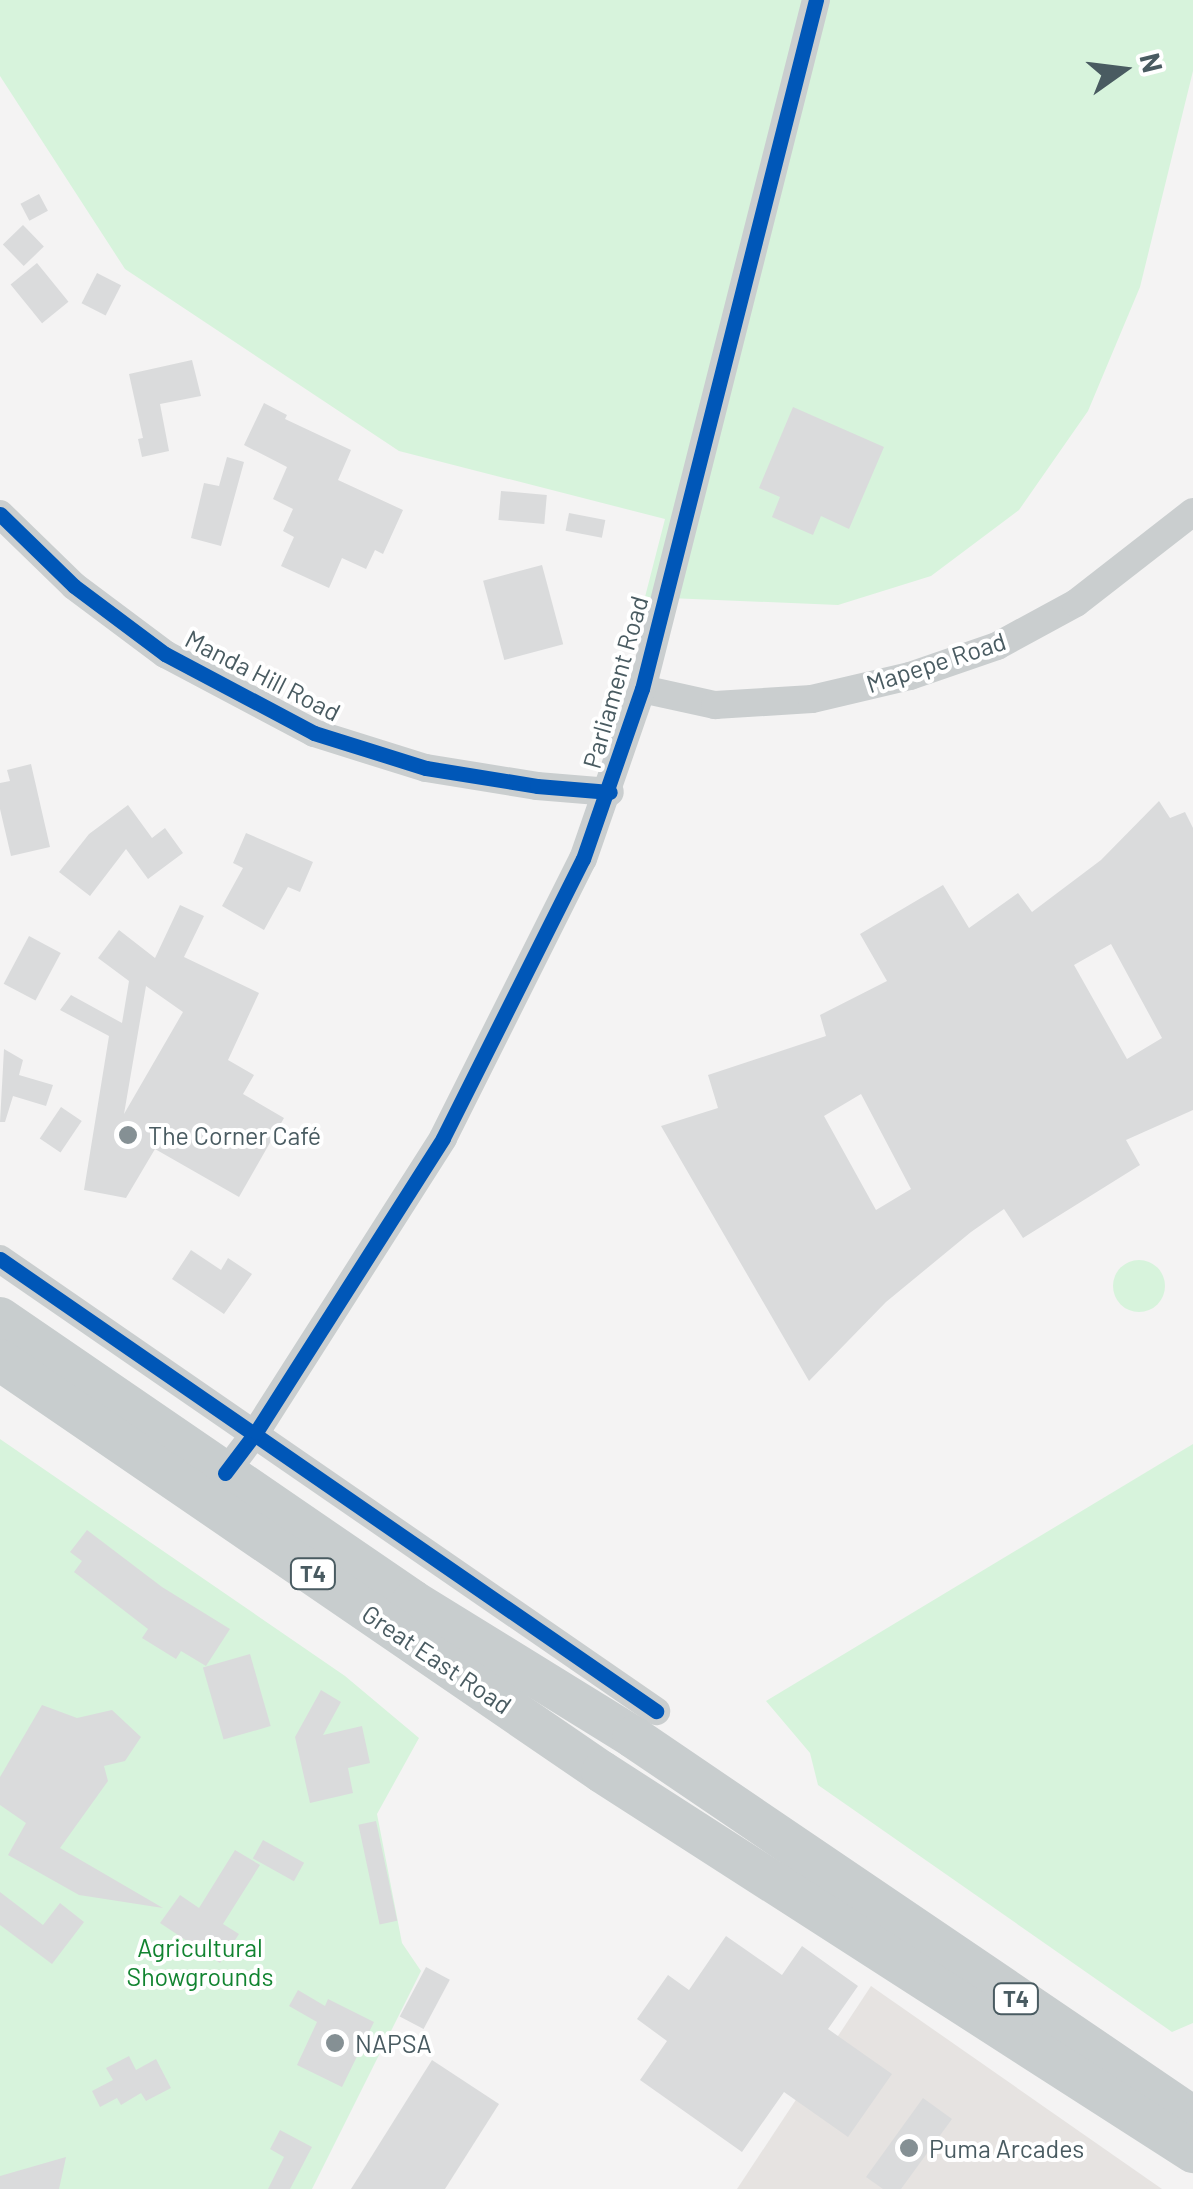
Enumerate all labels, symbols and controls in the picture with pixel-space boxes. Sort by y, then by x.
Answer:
north arrow [1073,20,1173,120]
text: N [1133,50,1171,76]
street label: Parliament Road [576,592,654,772]
street label: Manda Hill Road [181,623,345,727]
street label: Mapepe Road [862,625,1010,699]
place label: The Corner Café [148,1120,321,1150]
marker: The Corner Café [117,1124,139,1146]
road number: T4 [288,1557,338,1591]
street label: Great East Road [357,1598,517,1720]
park label: Agricultural Showgrounds [127,1933,273,1992]
road number: T4 [991,1982,1041,2016]
place label: NAPSA [355,2028,432,2058]
marker: NAPSA [324,2032,346,2054]
place label: Puma Arcades [929,2133,1084,2163]
marker: Puma Arcades [898,2137,920,2159]

